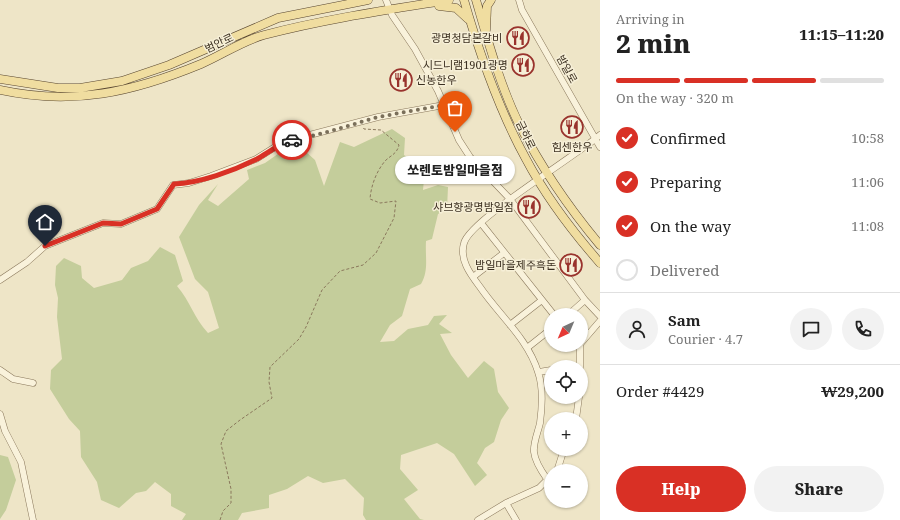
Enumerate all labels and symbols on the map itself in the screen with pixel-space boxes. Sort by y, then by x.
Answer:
restaurant icon: 광명청담본갈비 [505,25,531,51]
street label: 범안로 [202,29,236,56]
place label: 광명청담본갈비 [431,30,502,45]
restaurant icon: 시드니램1901광명 [510,52,536,78]
street label: 밤일로 [554,52,581,86]
place label: 시드니램1901광명 [423,57,508,72]
restaurant icon: 신농한우 [388,67,414,93]
place label: 신농한우 [416,72,456,87]
pin [438,91,472,132]
restaurant icon: 힘센한우 [559,114,585,140]
street label: 금하로 [513,118,540,152]
courier [272,120,312,160]
place label: 힘센한우 [552,139,592,154]
callout: 쏘렌토밤일마을점 [395,156,515,184]
restaurant icon: 샤브향광명밤일점 [516,194,542,220]
place label: 샤브향광명밤일점 [433,199,514,214]
pin [28,205,62,246]
restaurant icon: 밤일마을제주흑돈 [558,252,584,278]
place label: 밤일마을제주흑돈 [475,257,556,272]
north arrow [544,308,588,352]

